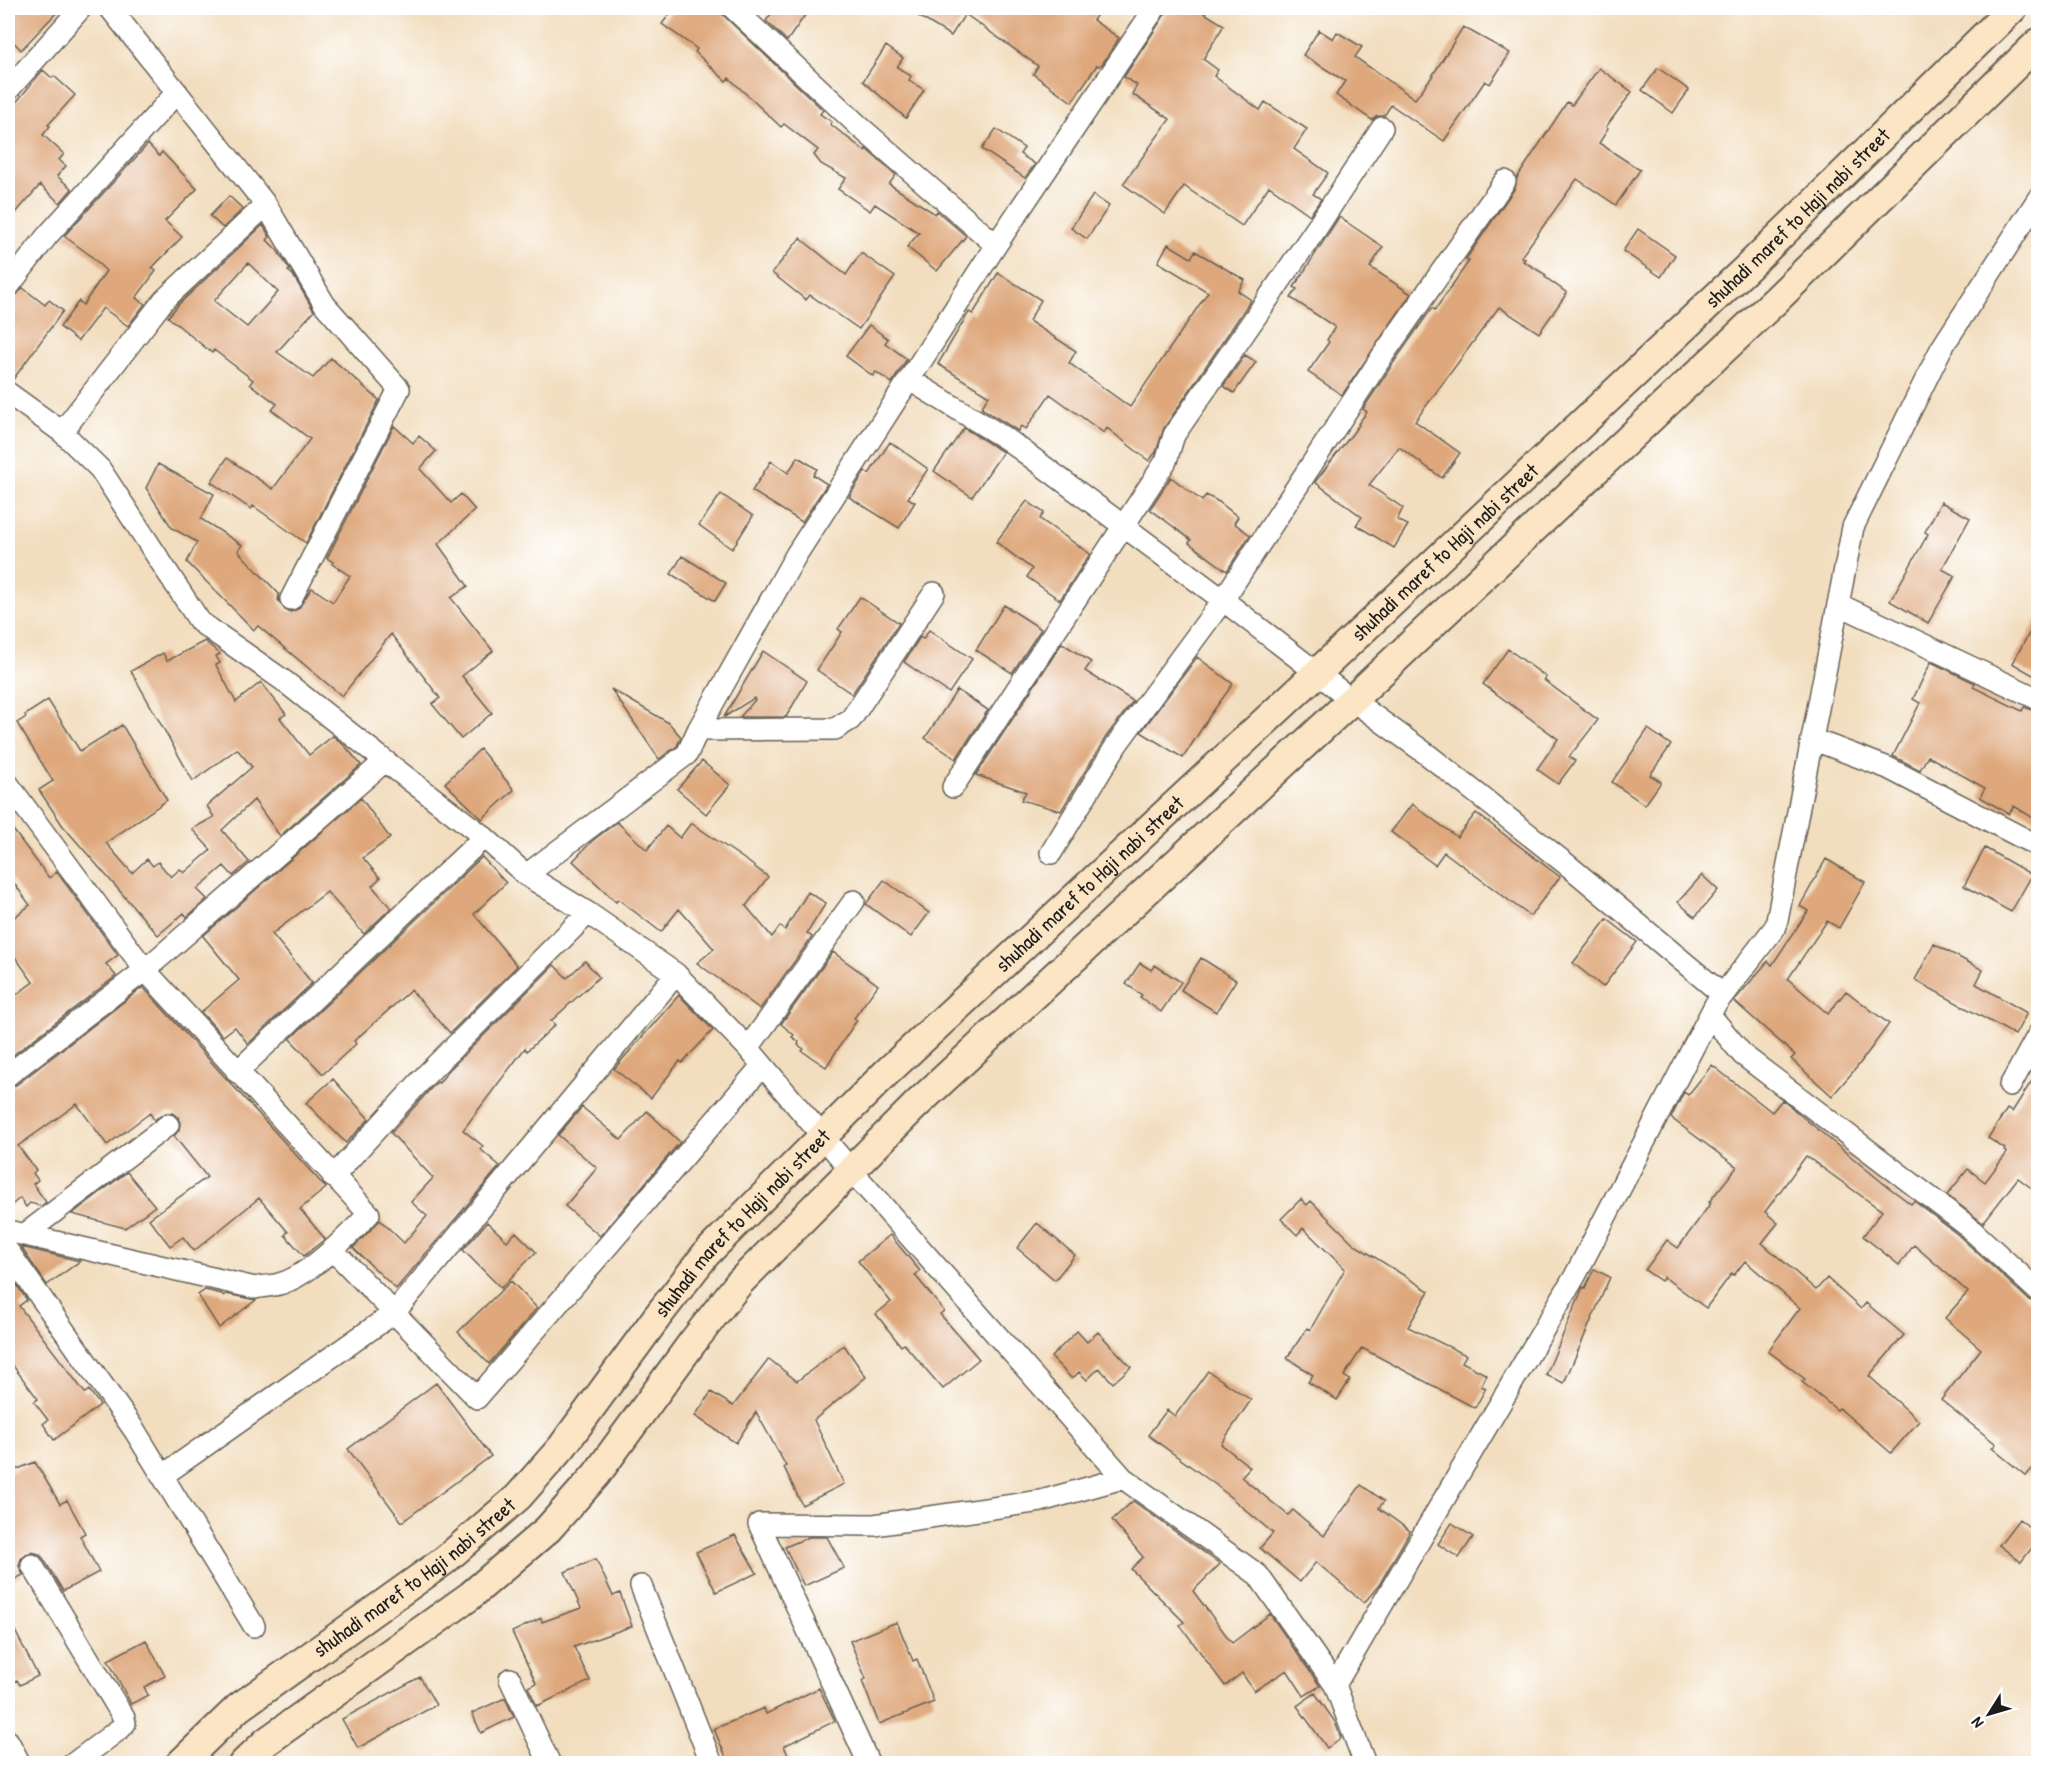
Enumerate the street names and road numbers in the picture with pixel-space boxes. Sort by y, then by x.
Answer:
street label: shuhadi maref to Haji nabi street [1698,120,1897,314]
street label: shuhadi maref to Haji nabi street [1344,456,1545,648]
street label: shuhadi maref to Haji nabi street [989,788,1191,979]
street label: shuhadi maref to Haji nabi street [647,1122,837,1323]
street label: shuhadi maref to Haji nabi street [307,1490,522,1664]

